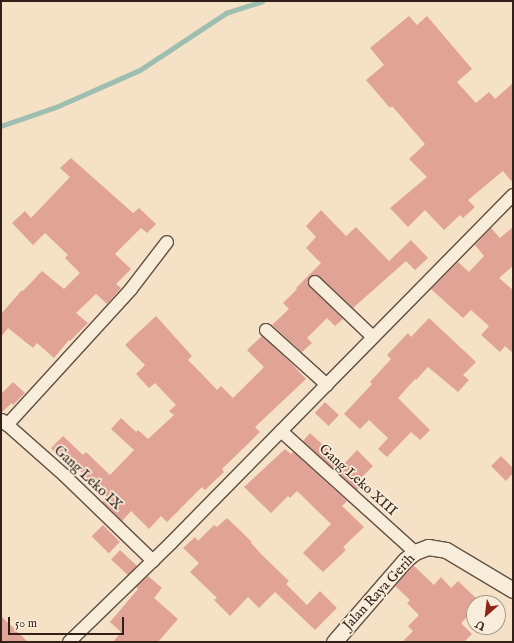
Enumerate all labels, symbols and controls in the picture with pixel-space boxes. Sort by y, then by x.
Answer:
street label: Gang Leko XIII [316,441,400,519]
street label: Gang Leko IX [50,442,126,514]
street label: Jalan Raya Gerih [339,550,419,634]
north arrow [466,595,506,635]
scale bar [10,609,126,635]
text: 50 m [15,616,37,631]
text: U [473,616,488,633]

